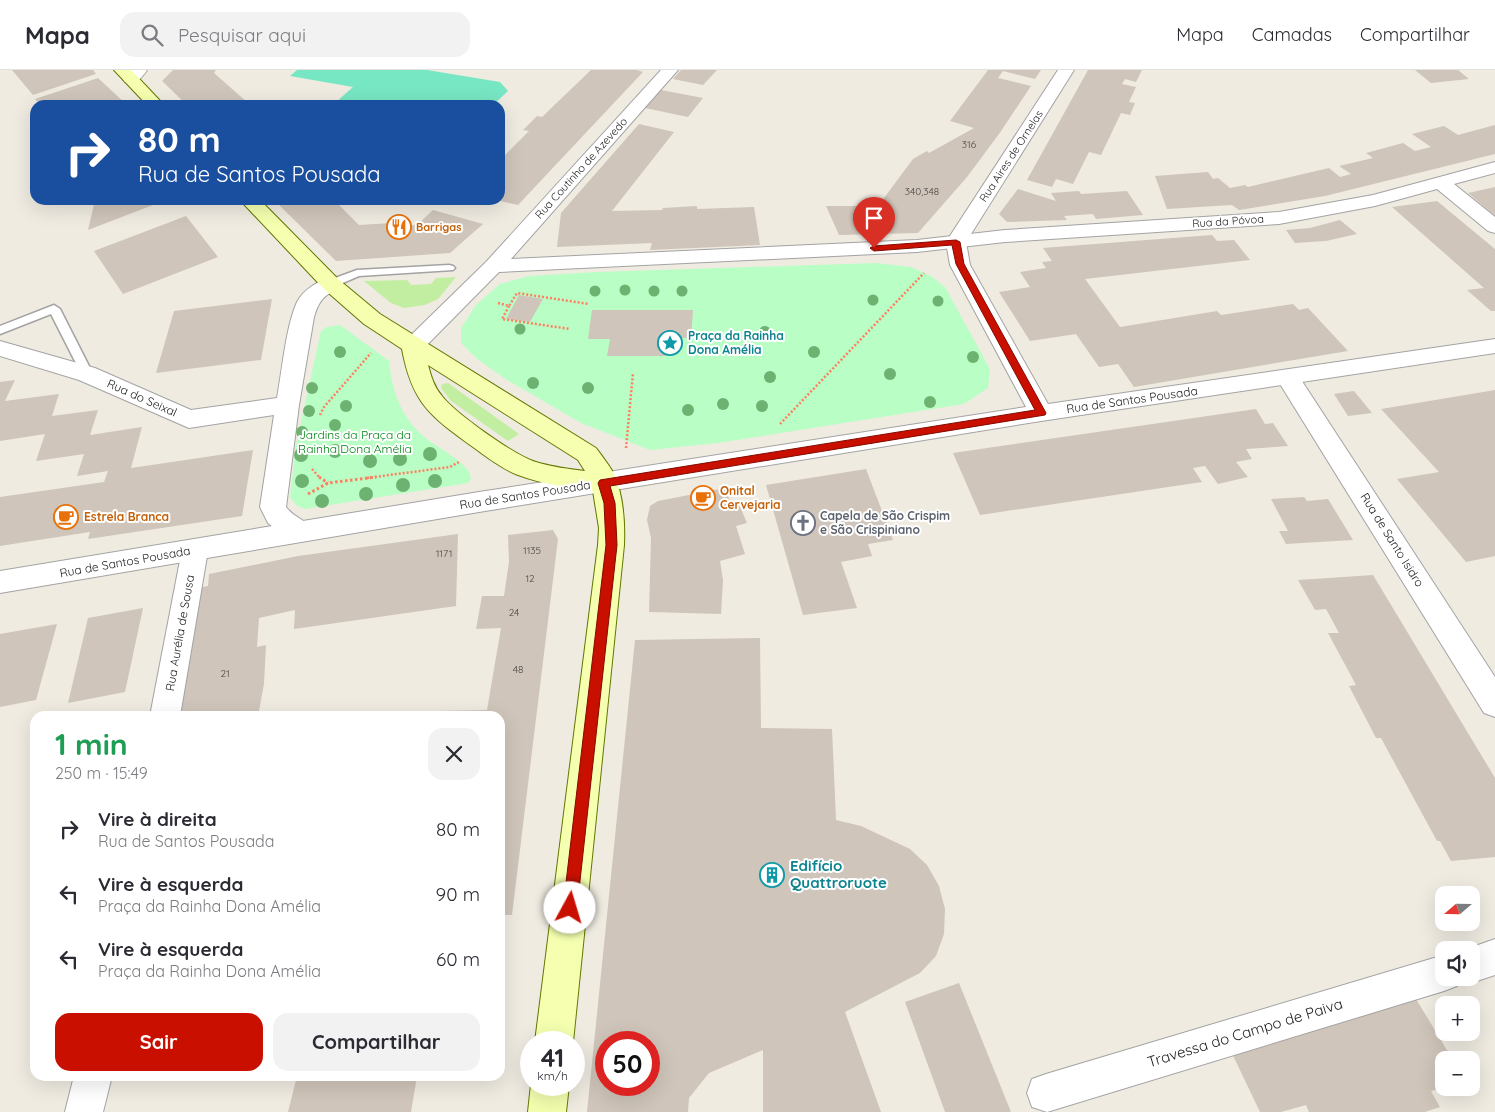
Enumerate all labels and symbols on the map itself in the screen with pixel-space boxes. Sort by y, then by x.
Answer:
street label: Rua Aires de Ornelas [976,108,1046,204]
street label: Rua Coutinho de Azevedo [532,114,630,221]
house number: 316 [962,138,977,151]
house number: 340,348 [905,185,939,198]
pin [853,197,895,248]
street label: Rua da Póvoa [1192,212,1264,230]
restaurant icon: Barrigas [386,214,412,240]
place label: Barrigas [416,220,461,234]
place label: Praça da Rainha Dona Amélia [688,328,784,357]
place icon: Praça da Rainha Dona Amélia [657,330,683,356]
street label: Rua do Seixal [105,375,180,420]
street label: Rua de Santos Pousada [1065,383,1199,416]
park label: Jardins da Praça da Rainha Dona Amélia [298,427,412,456]
street label: Rua de Santos Pousada [458,477,591,512]
place label: Onital Cervejaria [720,483,781,512]
cafe icon: Onital Cervejaria [690,485,716,511]
street label: Rua de Santo Isidro [1357,490,1427,590]
cafe icon: Estrela Branca [53,504,79,530]
place label: Capela de São Crispim e São Crispiniano [820,508,950,537]
place label: Estrela Branca [84,509,169,524]
church icon: Capela de São Crispim e São Crispiniano [790,510,816,536]
street label: Rua de Santos Pousada [58,543,191,580]
house number: 1135 [523,544,541,557]
house number: 1171 [436,547,452,560]
house number: 12 [525,572,535,585]
street label: Rua Aurélia de Sousa [162,574,197,692]
house number: 24 [509,606,519,619]
house number: 48 [513,663,523,676]
house number: 21 [220,667,230,680]
place label: Edifício Quattroruote [790,856,887,892]
building icon: Edifício Quattroruote [759,862,785,888]
position arrow [543,881,595,933]
north arrow [1435,886,1480,931]
street label: Travessa do Campo de Paiva [1145,994,1345,1071]
speed limit sign: 50 [595,1031,660,1096]

